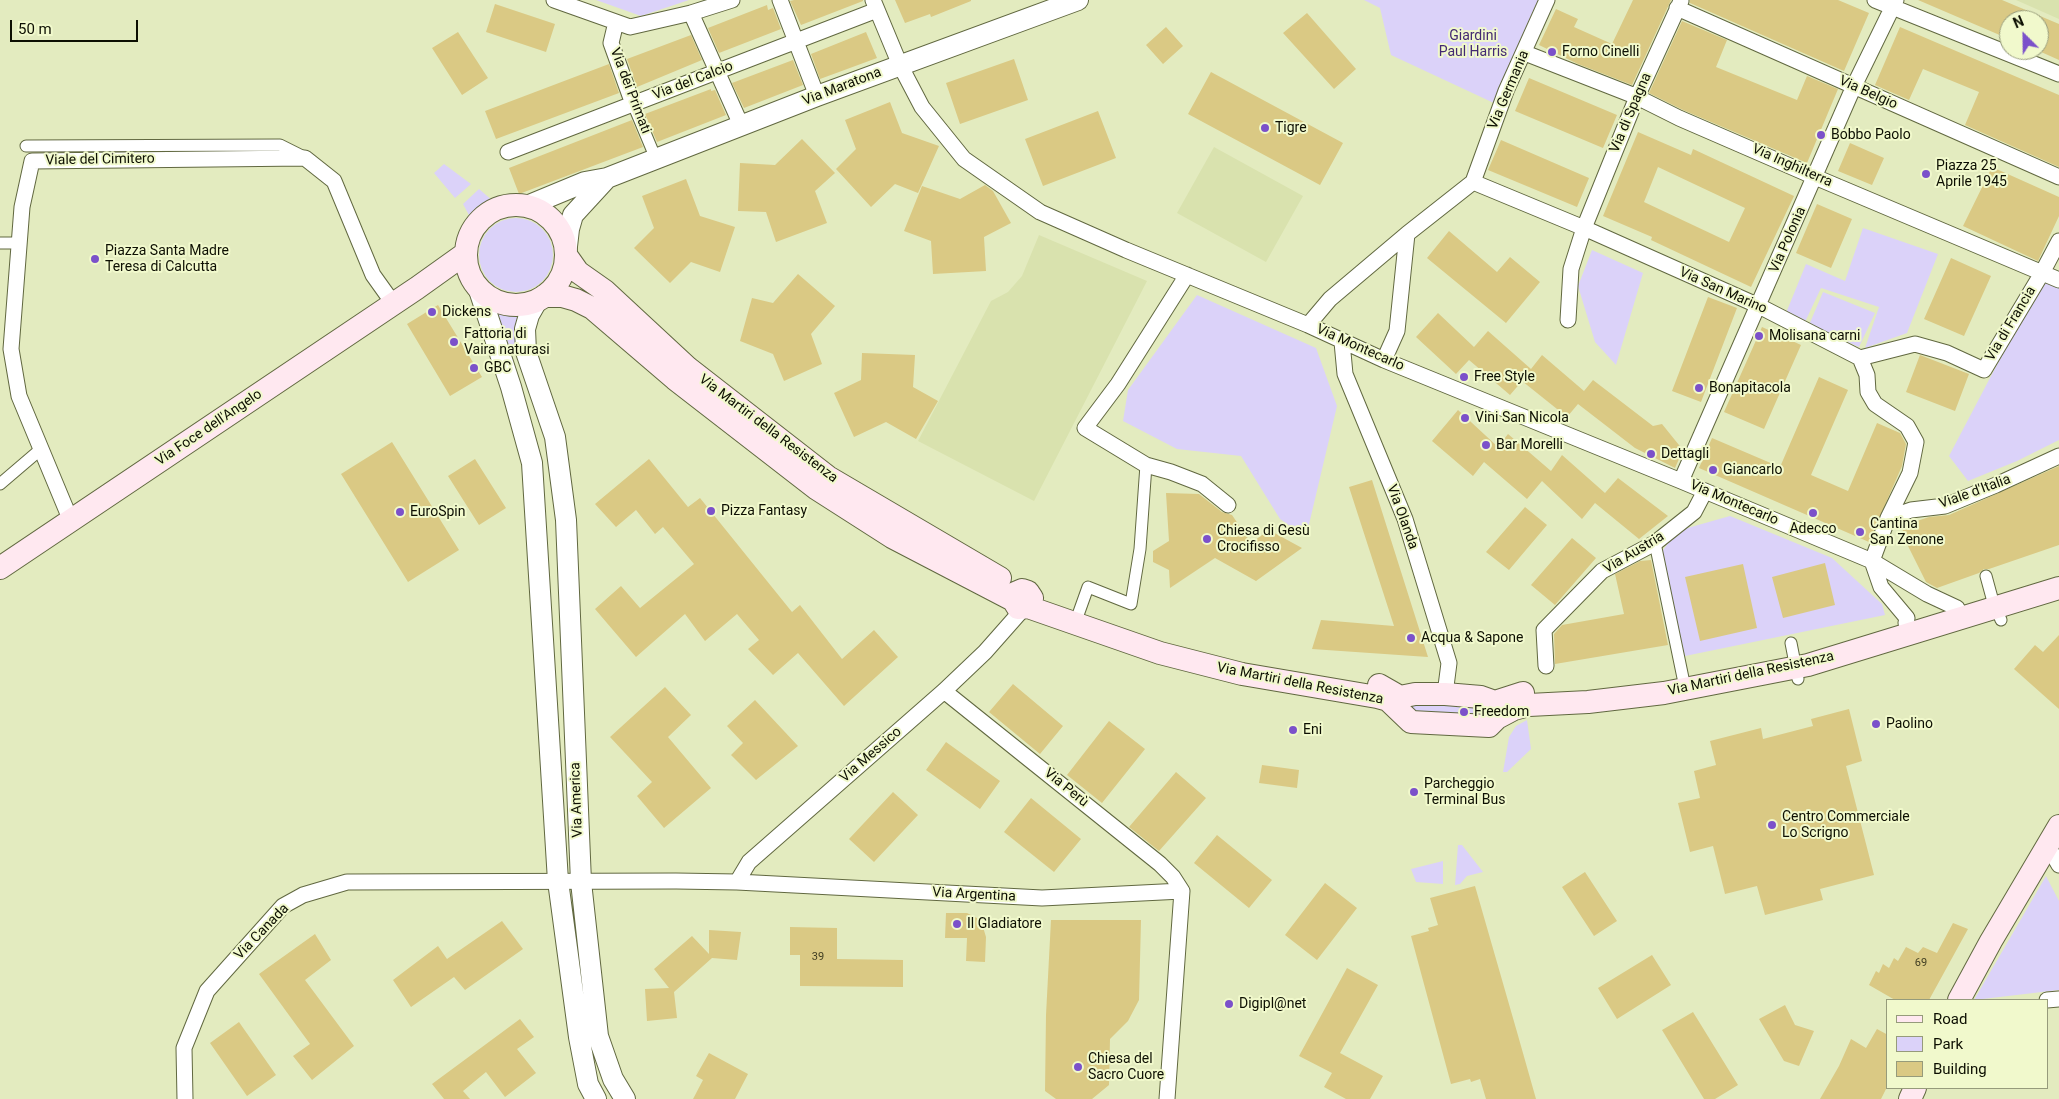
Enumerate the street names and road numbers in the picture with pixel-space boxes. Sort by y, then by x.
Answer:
street label: Via dei Primati [606,46,654,136]
street label: Via Germania [1485,48,1533,132]
street label: Via del Calcio [651,58,735,104]
street label: Via Maratona [800,64,884,110]
street label: Via di Spagna [1607,71,1655,155]
street label: Via Belgio [1836,73,1900,113]
street label: Via Inghilterra [1749,141,1835,191]
street label: Viale del Cimitero [45,151,155,169]
street label: Via Polonia [1766,204,1810,276]
street label: Via San Marino [1677,264,1769,318]
street label: Via di Francia [1982,284,2040,364]
street label: Via Montecarlo [1313,321,1407,375]
street label: Via Martiri della Resistenza [695,371,841,487]
street label: Via Foce dell'Angelo [153,386,265,470]
street label: Viale d'Italia [1937,471,2013,513]
street label: Via Montecarlo [1687,477,1781,529]
street label: Via Olanda [1383,483,1421,551]
street label: Via Austria [1601,528,1667,578]
street label: Via Martiri della Resistenza [1666,648,1836,700]
street label: Via Martiri della Resistenza [1215,660,1385,708]
street label: Via Messico [837,724,905,786]
street label: Via America [567,762,587,838]
street label: Via Perù [1040,765,1092,811]
street label: Via Argentina [932,884,1016,906]
street label: Via Canada [231,901,293,963]

